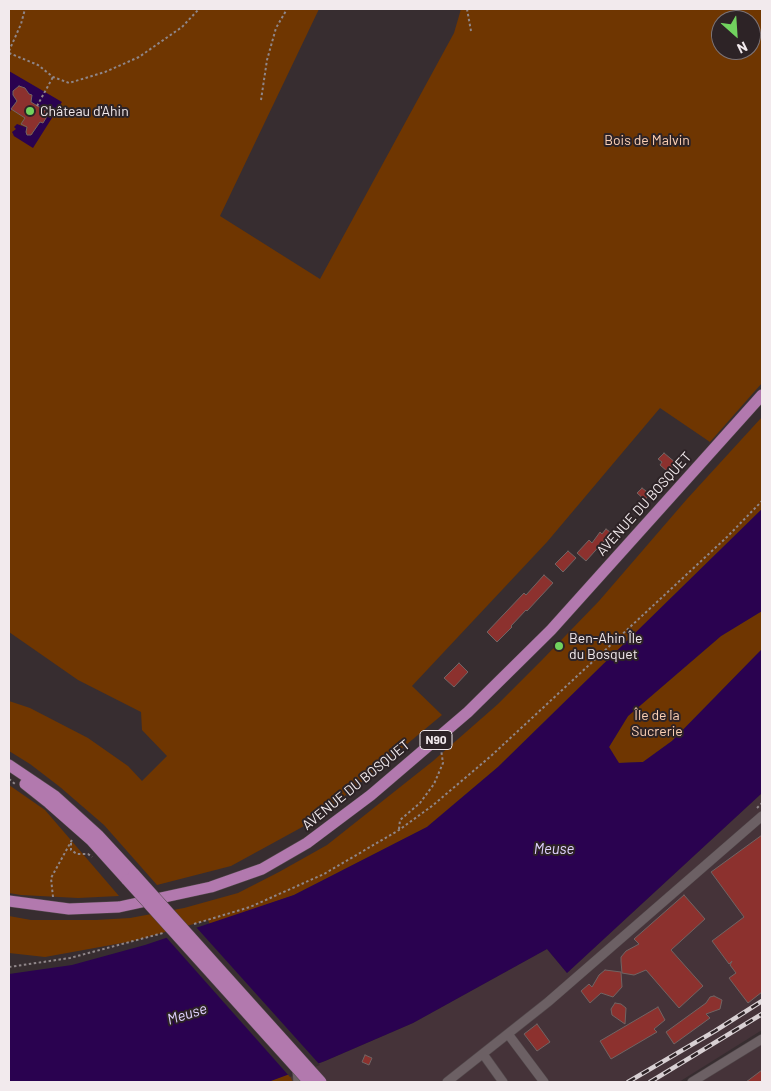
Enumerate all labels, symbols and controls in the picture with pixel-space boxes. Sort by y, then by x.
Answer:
north arrow [711,10,761,60]
text: N [734,38,750,58]
place label: Château d'Ahin [40,103,129,119]
marker: Château d'Ahin [24,105,36,117]
park label: Bois de Malvin [604,132,690,148]
street label: AVENUE DU BOSQUET [593,449,695,559]
place label: Ben-Ahin Île du Bosquet [569,630,642,662]
marker: Ben-Ahin Île du Bosquet [553,640,565,652]
park label: Île de la Sucrerie [631,707,683,740]
road number: N90 [420,730,452,750]
street label: AVENUE DU BOSQUET [299,736,413,834]
water label: Meuse [534,840,574,858]
water label: Meuse [165,999,209,1029]

